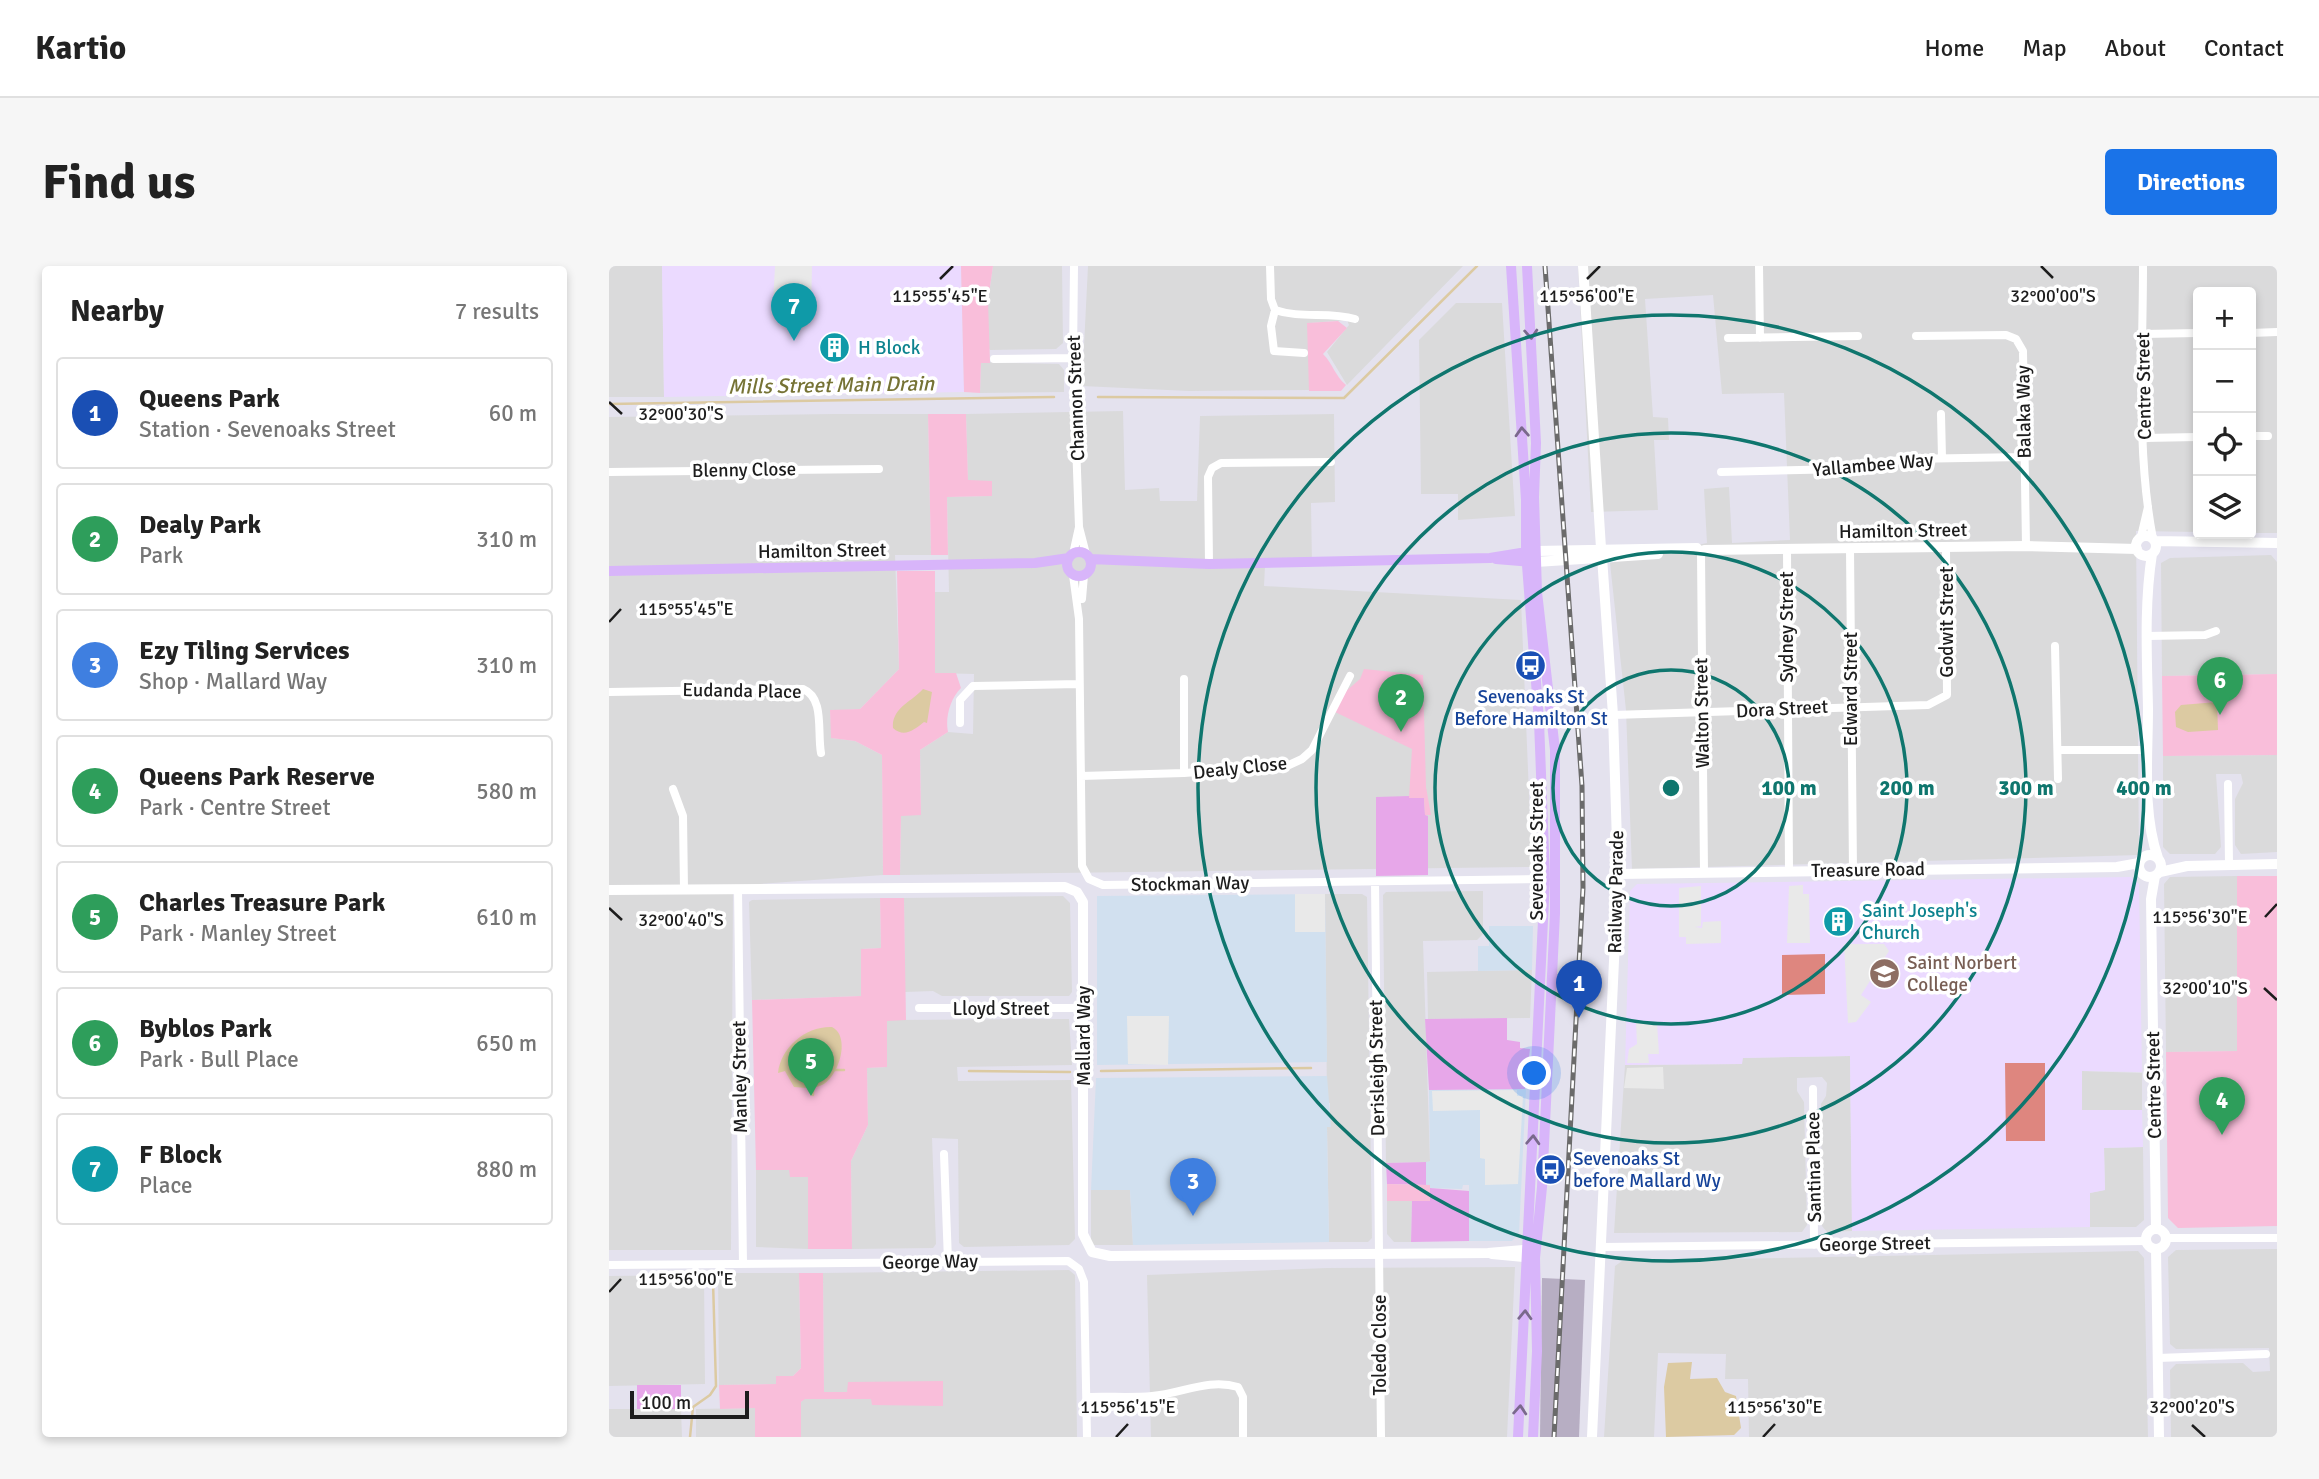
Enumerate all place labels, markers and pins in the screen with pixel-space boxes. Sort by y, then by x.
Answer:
pin: 7 [771,283,817,341]
building icon: H Block [818,331,852,365]
place label: H Block [858,336,921,360]
bus stop icon: Sevenoaks St Before Hamilton St [1514,649,1548,683]
pin: 6 [2197,657,2243,715]
pin: 2 [1378,674,1424,732]
place label: Sevenoaks St Before Hamilton St [1454,685,1608,731]
centre of rings [1659,776,1683,800]
place label: Saint Joseph's Church [1862,899,1977,945]
building icon: Saint Joseph's Church [1822,905,1856,939]
place label: Saint Norbert College [1907,951,2017,997]
school or university icon: Saint Norbert College [1867,957,1901,991]
pin: 1 [1556,960,1602,1018]
pin: 5 [788,1038,834,1096]
pin: 4 [2199,1077,2245,1135]
place label: Sevenoaks St before Mallard Wy [1573,1147,1721,1193]
bus stop icon: Sevenoaks St before Mallard Wy [1533,1153,1567,1187]
pin: 3 [1170,1158,1216,1216]

